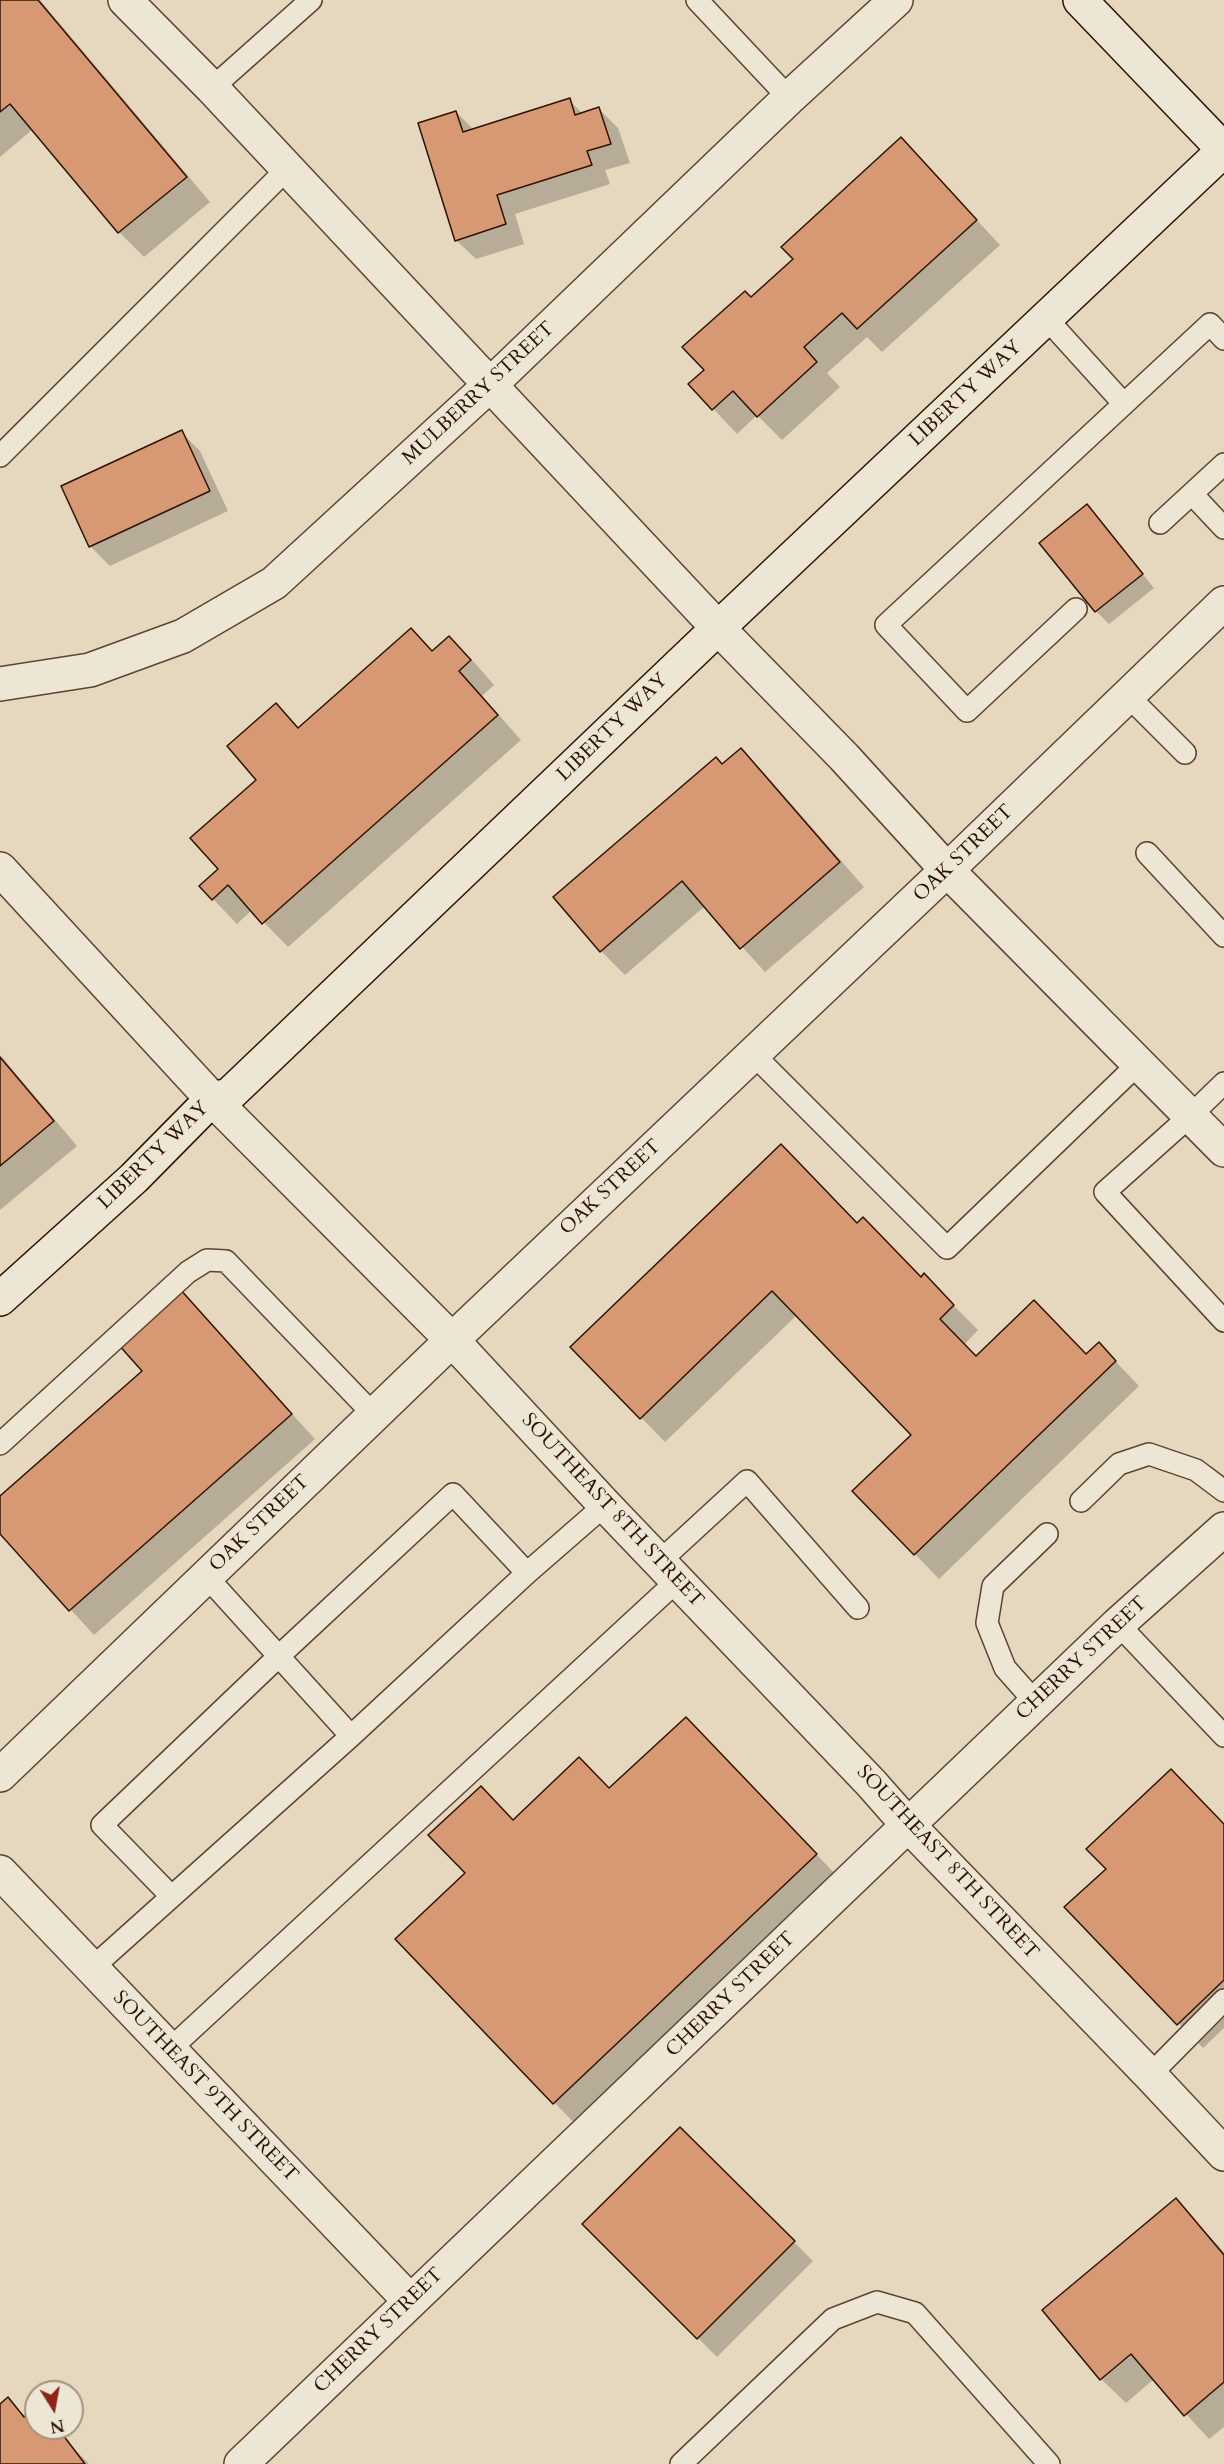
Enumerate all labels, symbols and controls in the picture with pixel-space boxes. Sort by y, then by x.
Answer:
street label: MULBERRY STREET [398,317,560,471]
street label: LIBERTY WAY [905,336,1027,452]
street label: LIBERTY WAY [553,669,673,787]
street label: OAK STREET [909,800,1019,908]
street label: LIBERTY WAY [94,1097,214,1215]
street label: OAK STREET [555,1135,667,1241]
street label: SOUTHEAST 8TH STREET [516,1409,708,1613]
street label: OAK STREET [205,1470,315,1578]
street label: CHERRY STREET [1012,1592,1152,1726]
street label: SOUTHEAST 8TH STREET [851,1761,1043,1965]
street label: CHERRY STREET [661,1927,801,2063]
street label: SOUTHEAST 9TH STREET [107,1986,303,2188]
street label: CHERRY STREET [309,2263,449,2399]
north arrow [24,2380,84,2440]
text: N [48,2414,66,2438]

